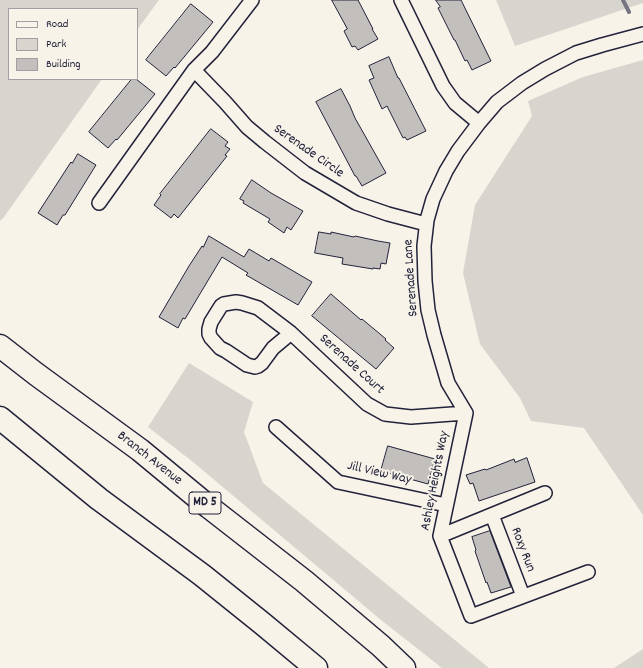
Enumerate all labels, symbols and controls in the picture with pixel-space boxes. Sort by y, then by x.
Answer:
legend [8,8,138,80]
text: Road [46,16,68,33]
text: Park [46,36,66,53]
text: Building [46,56,81,73]
street label: Serenade Circle [269,121,347,183]
street label: Serenade Lane [401,239,423,317]
street label: Serenade Court [315,331,387,399]
street label: Branch Avenue [113,428,185,490]
street label: Ashley Heights Way [418,430,454,532]
street label: Jill View Way [345,458,413,490]
road number: MD 5 [189,492,221,514]
street label: Roxy Run [506,525,538,575]

